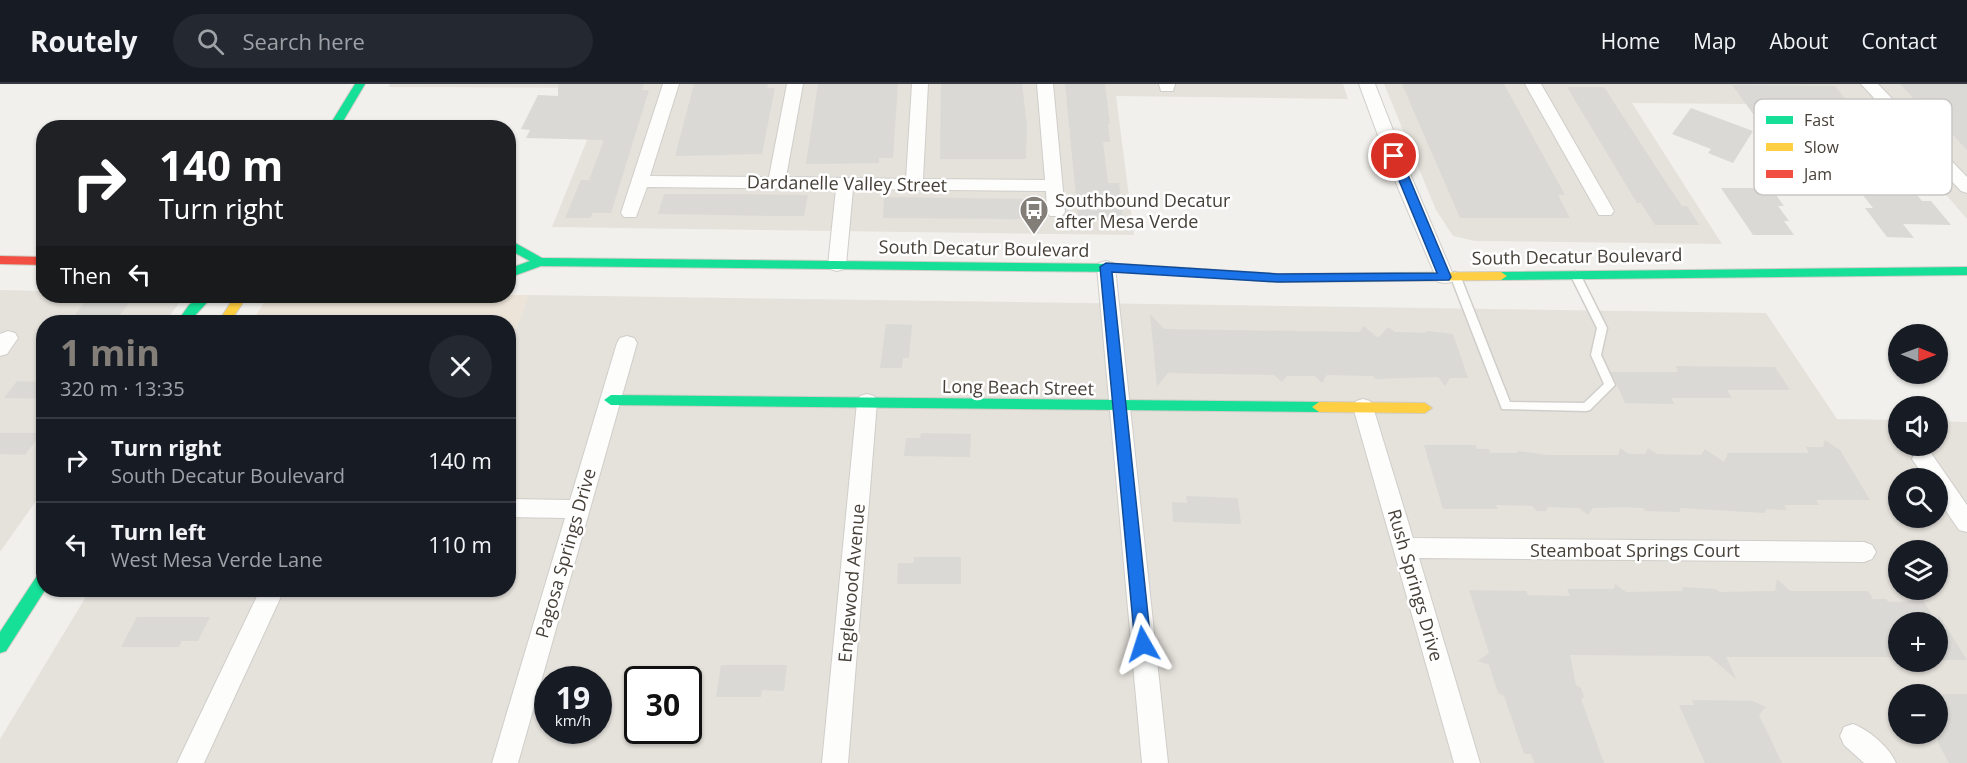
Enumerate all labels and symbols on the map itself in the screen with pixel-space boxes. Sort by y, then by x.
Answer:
legend [1754,99,1952,195]
text: Fast [1804,109,1835,131]
pin [1368,130,1419,181]
text: Slow [1804,136,1839,158]
text: Jam [1802,163,1832,185]
street label: Dardanelle Valley Street [747,169,947,197]
place label: Southbound Decatur after Mesa Verde [1055,188,1231,233]
bus stop icon: Southbound Decatur after Mesa Verde [1018,194,1050,236]
street label: South Decatur Boulevard [878,234,1090,262]
street label: South Decatur Boulevard [1471,242,1683,270]
north arrow [1888,324,1948,384]
street label: Long Beach Street [942,374,1094,400]
street label: Pagosa Springs Drive [529,465,601,641]
street label: Englewood Avenue [832,503,870,663]
street label: Rush Springs Drive [1383,506,1449,664]
street label: Steamboat Springs Court [1530,538,1740,562]
position arrow [1111,612,1175,676]
speed limit sign: 30 [624,666,702,744]

